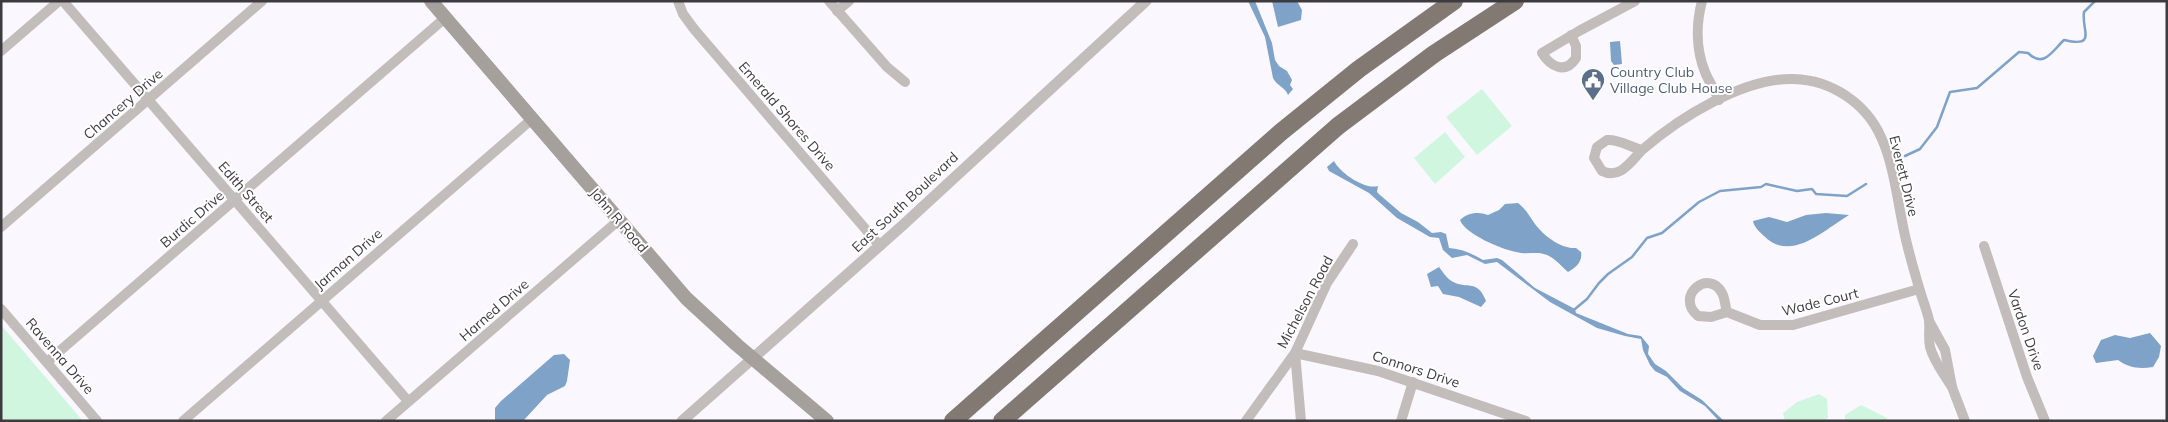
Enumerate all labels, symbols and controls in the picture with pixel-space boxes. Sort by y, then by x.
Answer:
street label: Emerald Shores Drive [735,58,839,174]
place label: Country Club Village Club House [1610,63,1732,97]
street label: Chancery Drive [80,65,166,143]
public building icon: Country Club Village Club House [1580,67,1606,101]
street label: Everett Drive [1885,134,1923,218]
street label: East South Boulevard [848,148,962,256]
street label: Edith Street [214,158,278,226]
street label: John R Road [586,184,652,256]
street label: Burdic Drive [156,186,228,252]
street label: Jarman Drive [310,224,386,294]
street label: Michelson Road [1273,253,1337,351]
street label: Harned Drive [456,275,532,345]
street label: Wade Court [1780,284,1860,320]
street label: Vardon Drive [2004,287,2048,373]
street label: Ravenna Drive [22,314,98,398]
street label: Connors Drive [1370,346,1462,392]

